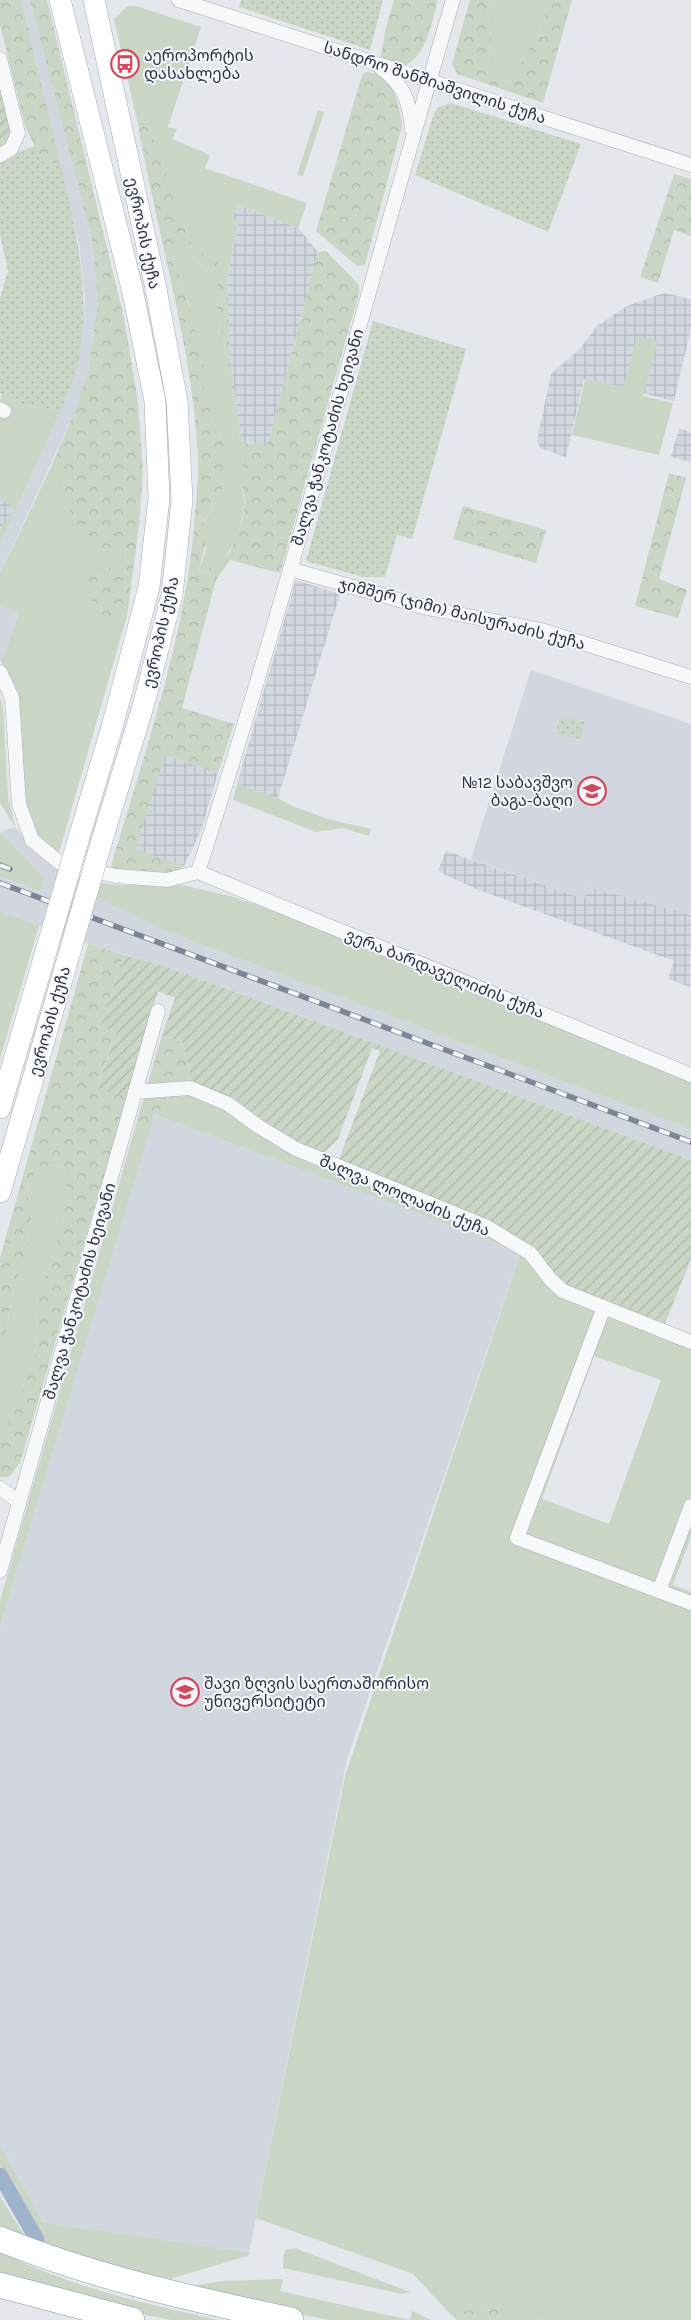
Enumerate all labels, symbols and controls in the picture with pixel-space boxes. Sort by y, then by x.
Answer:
street label: სანდრო შანშიაშვილის ქუჩა [321,37,548,128]
place label: აეროპორტის დასახლება [144,46,254,84]
bus stop icon: აეროპორტის დასახლება [110,49,140,79]
street label: ევროპის ქუჩა [122,176,165,291]
street label: შალვა ჭანკოტაძის ხეივანი [287,327,369,548]
street label: ჯიმშერ (ჯიმი) მაისურაძის ქუჩა [337,574,587,653]
street label: ევროპის ქუჩა [138,575,183,690]
place label: №12 საბავშვო ბაგა-ბაღი [461,773,573,810]
school or university icon: №12 საბავშვო ბაგა-ბაღი [577,776,607,806]
street label: ვერა ბარდაველიძის ქუჩა [342,925,547,1023]
street label: ევროპის ქუჩა [25,964,74,1078]
street label: შალვა ლოლაძის ქუჩა [316,1151,493,1241]
street label: შალვა ჭანკოტაძის ხეივანი [39,1181,121,1402]
place label: შავი ზღვის საერთაშორისო უნივერსიტეტი [204,1674,429,1711]
school or university icon: შავი ზღვის საერთაშორისო უნივერსიტეტი [170,1677,200,1707]

